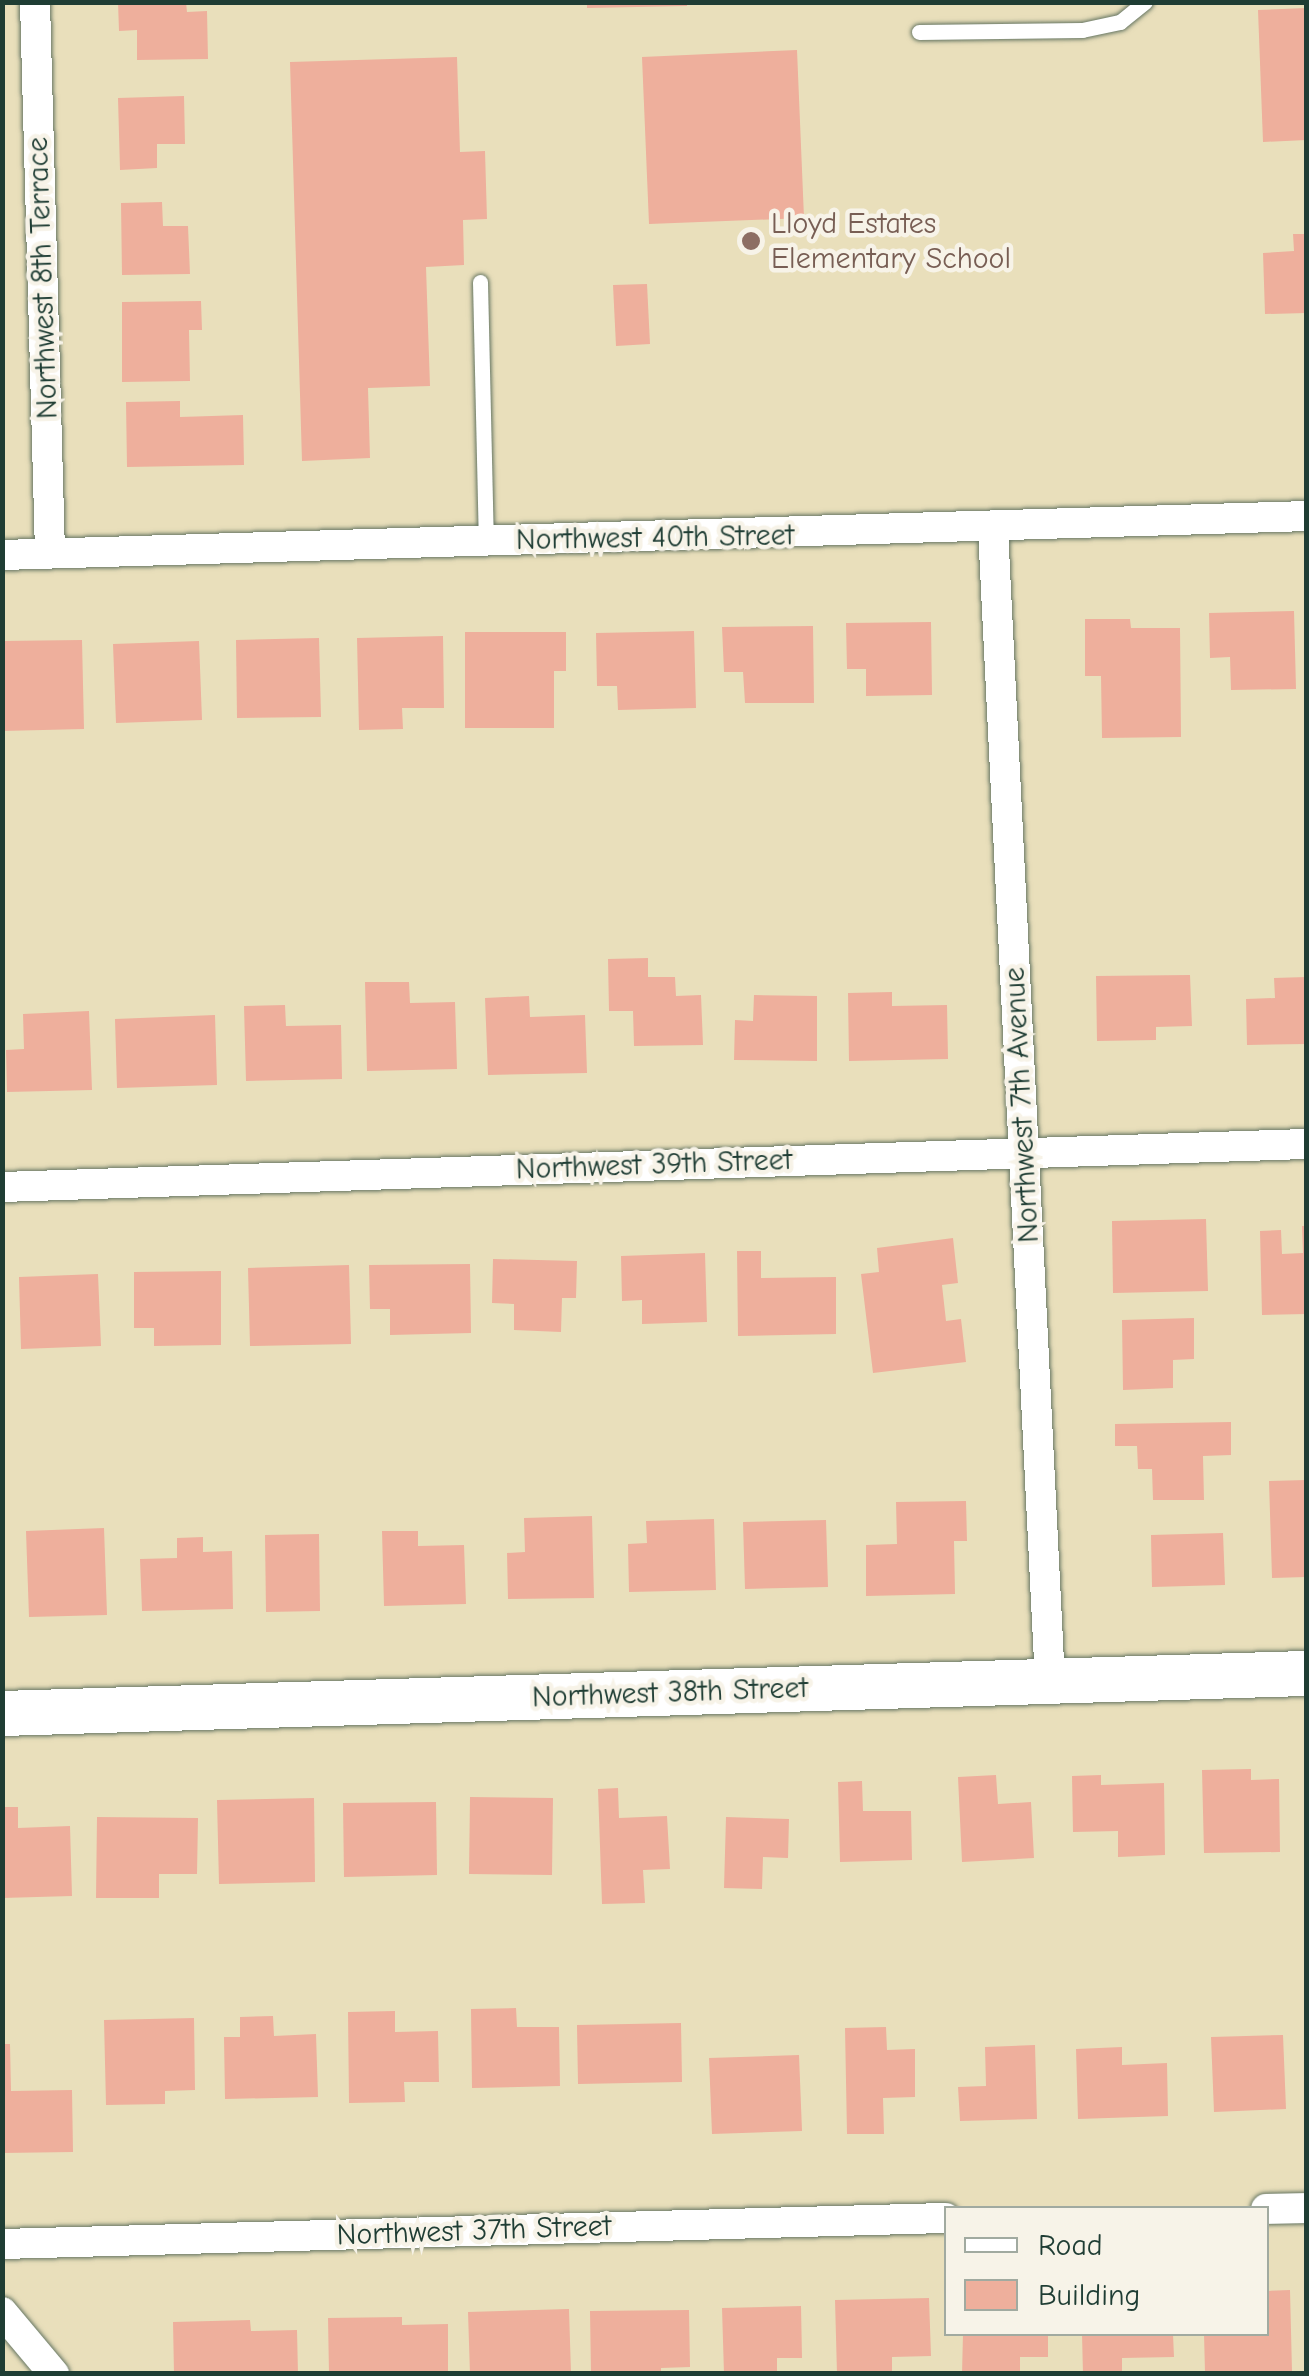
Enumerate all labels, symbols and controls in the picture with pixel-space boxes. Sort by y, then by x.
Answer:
street label: Northwest 8th Terrace [20,136,66,420]
place label: Lloyd Estates Elementary School [771,206,1011,276]
marker: Lloyd Estates Elementary School [740,230,762,252]
street label: Northwest 40th Street [516,518,794,558]
street label: Northwest 7th Avenue [997,966,1047,1244]
street label: Northwest 39th Street [515,1142,793,1188]
street label: Northwest 38th Street [531,1670,809,1716]
legend [944,2206,1269,2336]
street label: Northwest 37th Street [336,2208,612,2254]
text: Road [1038,2228,1103,2263]
text: Building [1038,2278,1141,2313]

